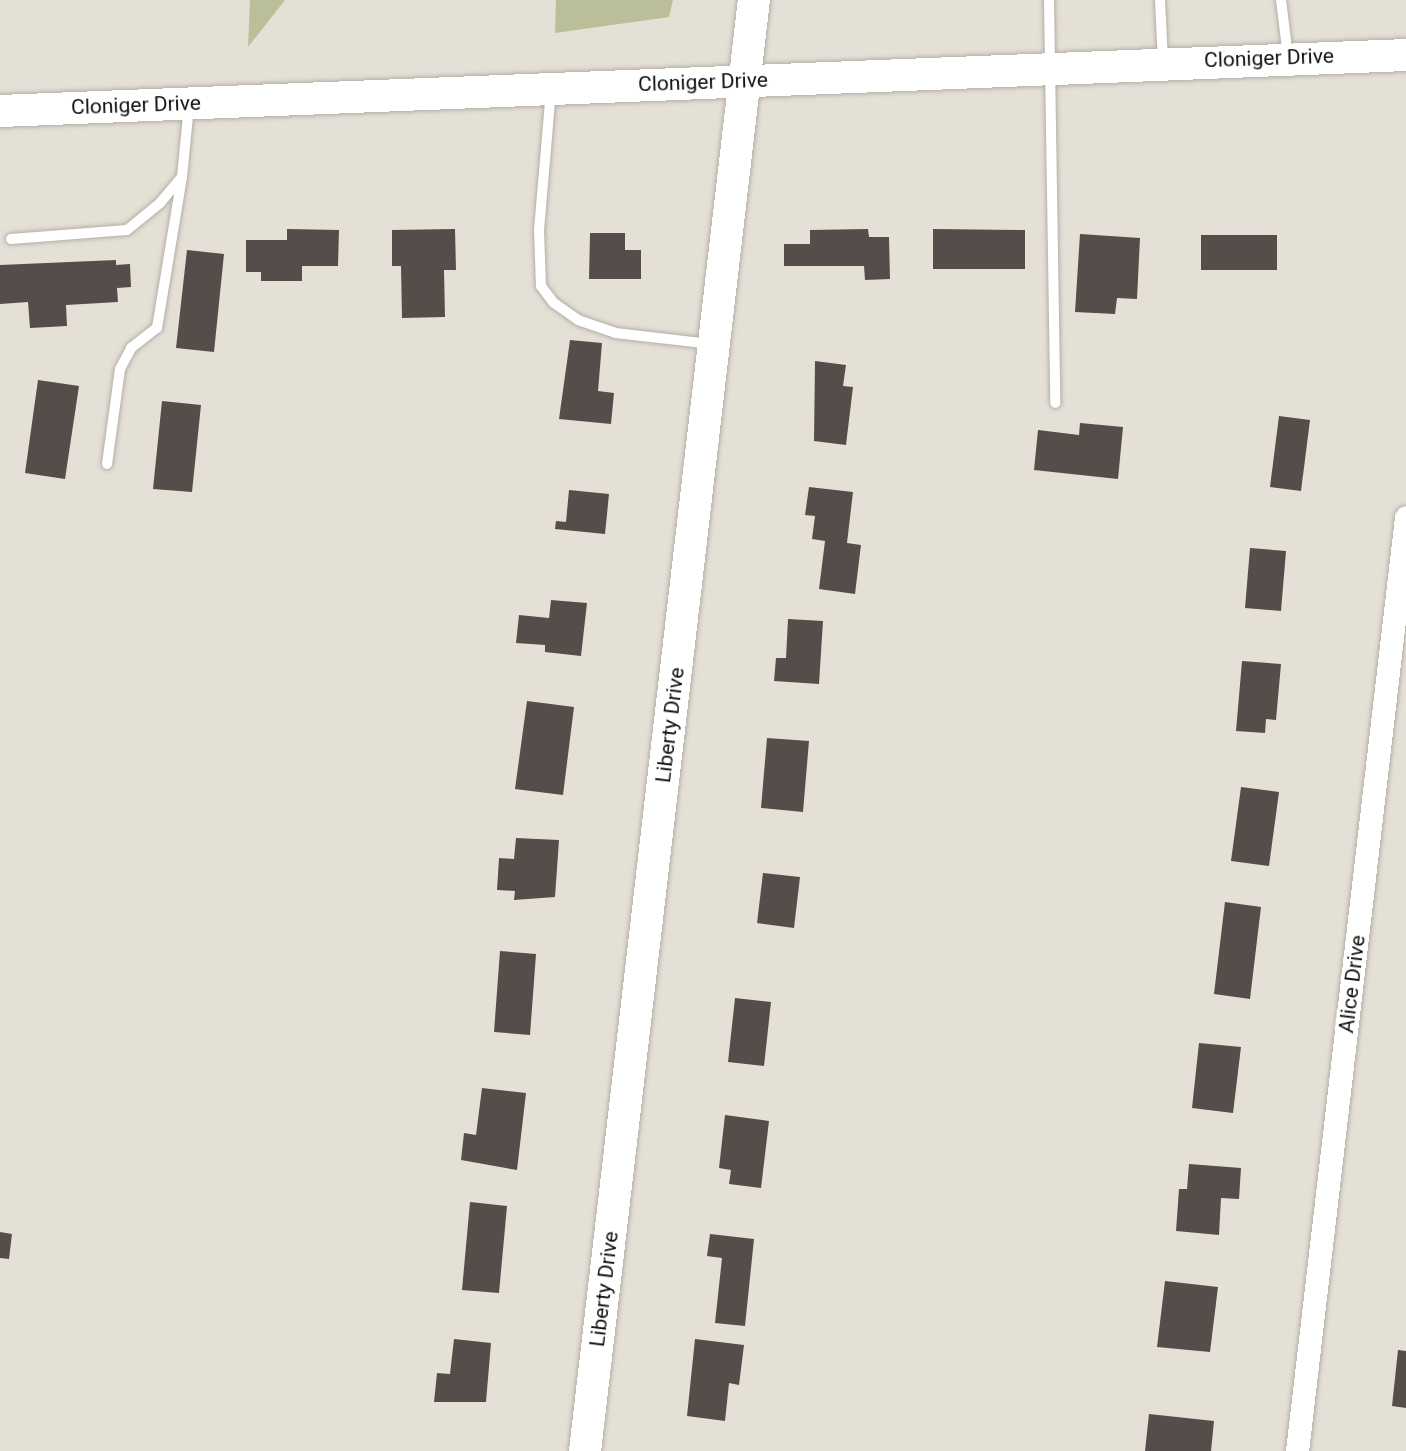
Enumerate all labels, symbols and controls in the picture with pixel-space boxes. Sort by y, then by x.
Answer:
street label: Cloniger Drive [1204,43,1334,73]
street label: Cloniger Drive [638,67,768,97]
street label: Cloniger Drive [71,90,201,120]
street label: Liberty Drive [650,666,690,784]
street label: Alice Drive [1333,934,1371,1034]
street label: Liberty Drive [584,1230,624,1348]

